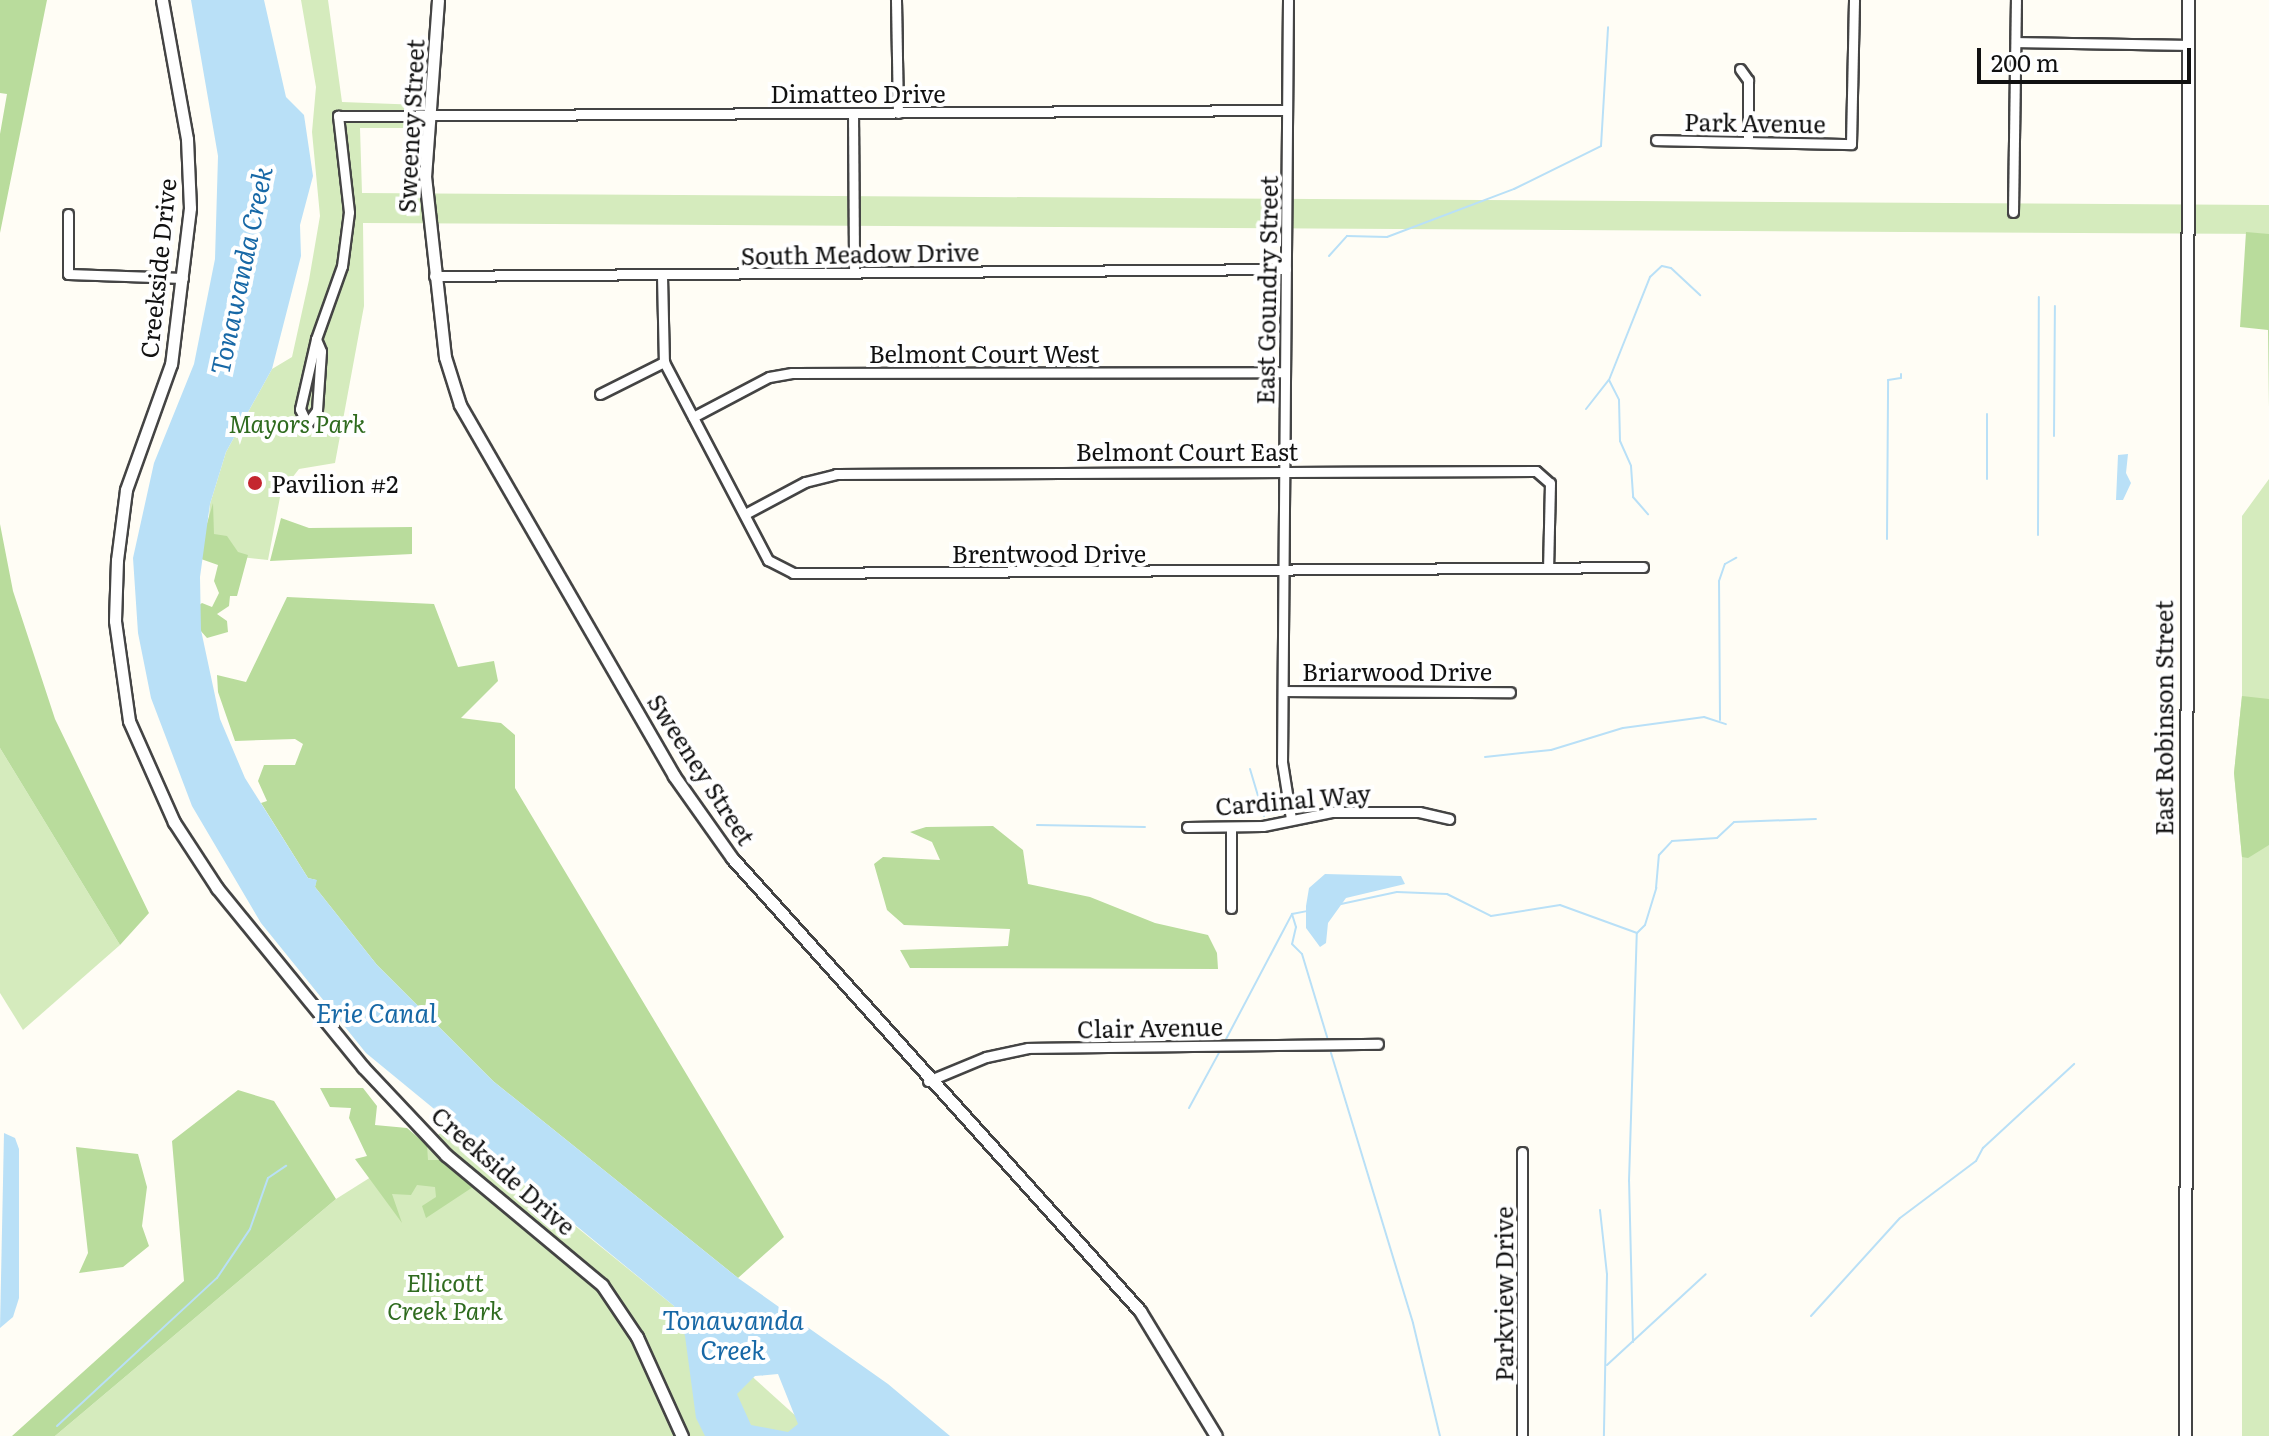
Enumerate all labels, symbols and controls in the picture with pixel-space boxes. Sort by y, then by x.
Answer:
scale bar [1981,32,2195,82]
street label: Sweeney Street [391,38,429,214]
text: 200 m [1991,44,2059,79]
street label: Dimatteo Drive [770,79,946,107]
street label: Park Avenue [1684,106,1826,138]
water label: Tonawanda Creek [203,163,277,377]
street label: East Goundry Street [1250,175,1282,405]
street label: Creekside Drive [133,177,181,359]
street label: South Meadow Drive [740,237,980,269]
street label: Belmont Court West [869,339,1099,367]
park label: Mayors Park [228,409,366,437]
street label: Belmont Court East [1076,437,1298,465]
place label: Pavilion #2 [271,469,399,497]
marker: Pavilion #2 [246,474,264,492]
street label: Brentwood Drive [952,539,1146,567]
street label: East Robinson Street [2149,600,2177,836]
street label: Briarwood Drive [1302,657,1492,685]
street label: Sweeney Street [642,688,762,850]
street label: Cardinal Way [1214,778,1372,820]
water label: Erie Canal [316,996,436,1028]
street label: Clair Avenue [1077,1011,1223,1043]
street label: Creekside Drive [426,1100,582,1240]
street label: Parkview Drive [1489,1206,1517,1382]
park label: Ellicott Creek Park [387,1268,503,1324]
water label: Tonawanda Creek [662,1303,804,1364]

